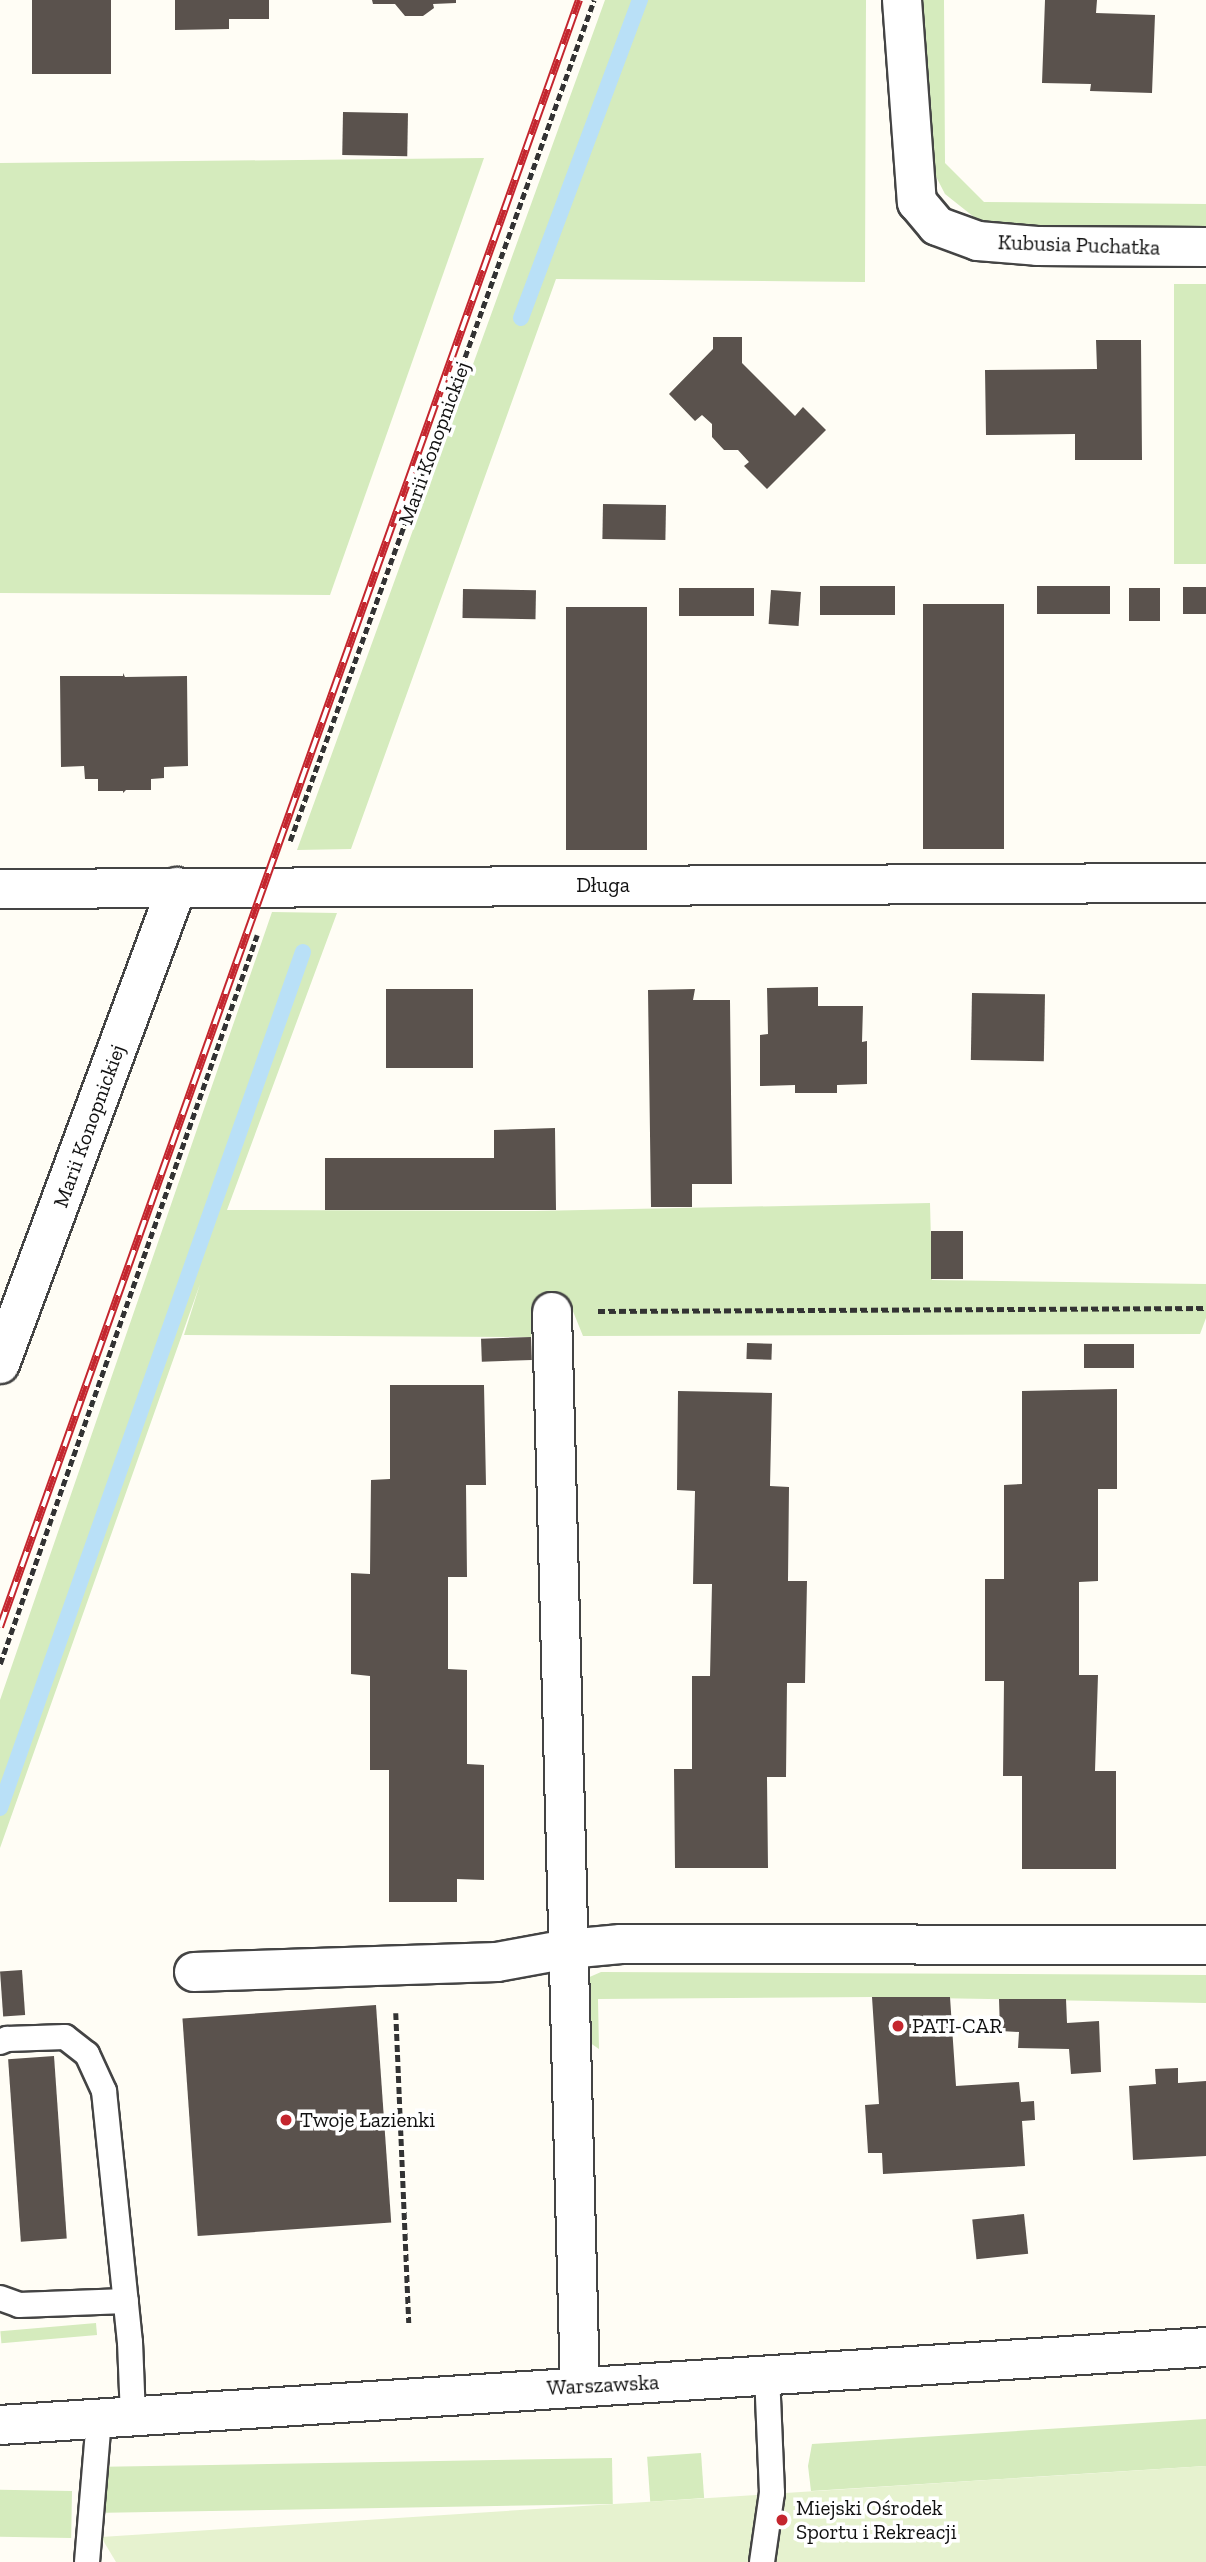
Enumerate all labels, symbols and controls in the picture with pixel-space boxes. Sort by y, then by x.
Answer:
street label: Kubusia Puchatka [997,230,1161,260]
street label: Marii Konopnickiej [393,358,475,528]
street label: Długa [576,872,630,898]
street label: Marii Konopnickiej [48,1041,130,1211]
place label: PATI-CAR [912,2013,1002,2039]
marker: PATI-CAR [890,2018,906,2034]
place label: Twoje Łazienki [300,2107,435,2133]
marker: Twoje Łazienki [278,2112,294,2128]
street label: Warszawska [546,2369,660,2401]
place label: Miejski Ośrodek Sportu i Rekreacji [796,2495,957,2545]
marker: Miejski Ośrodek Sportu i Rekreacji [774,2512,790,2528]

